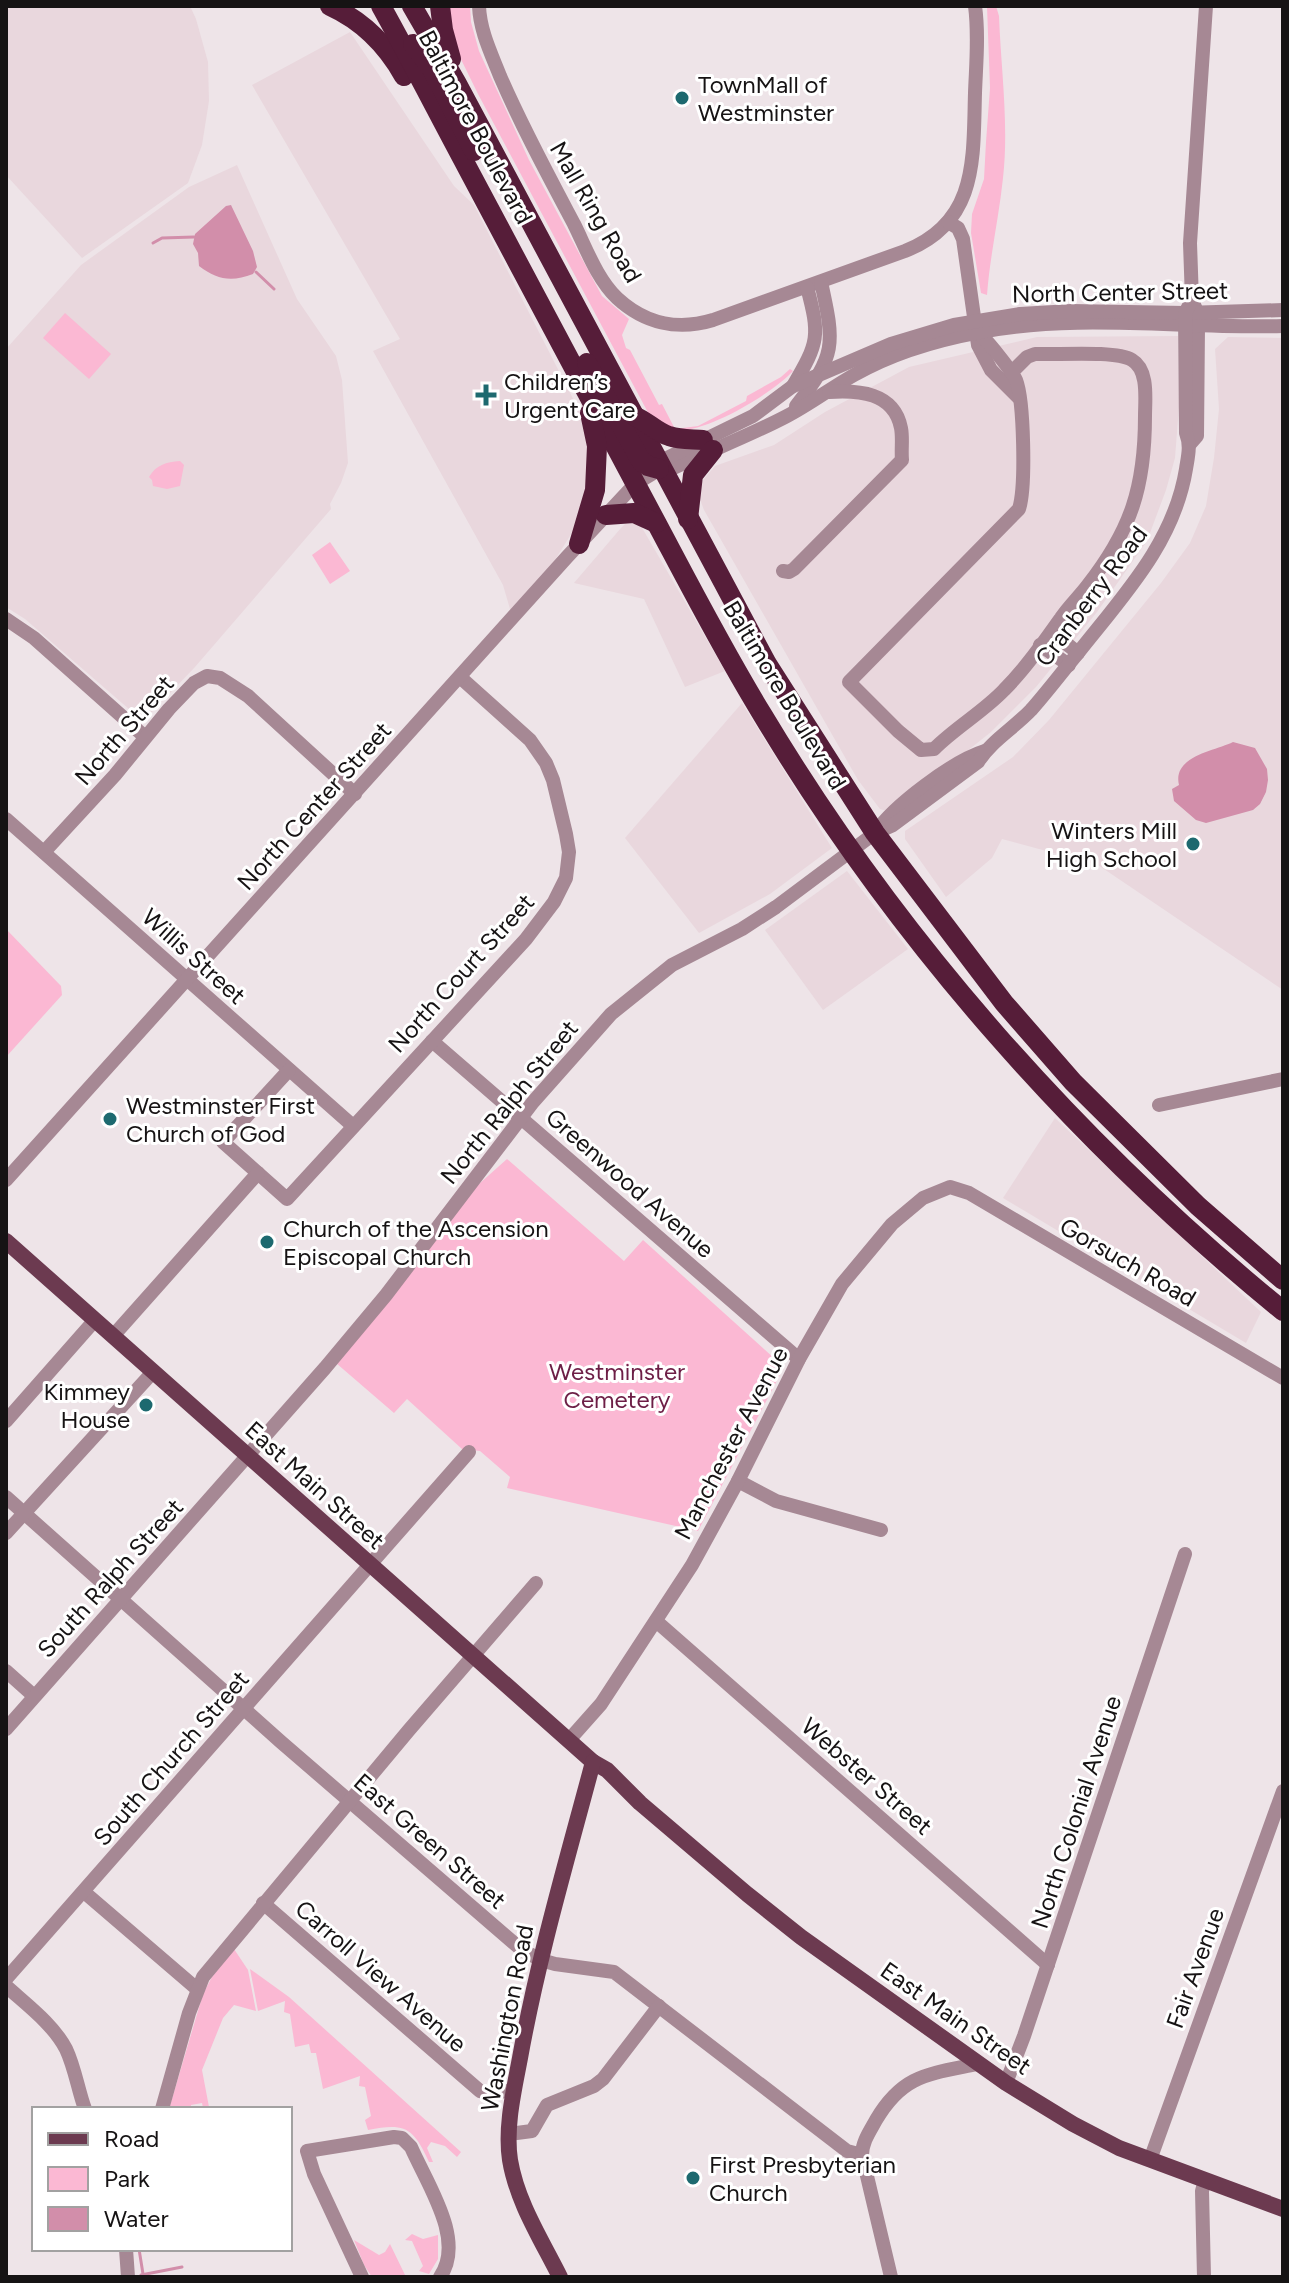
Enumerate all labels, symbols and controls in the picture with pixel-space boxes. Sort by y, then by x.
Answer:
street label: Baltimore Boulevard [413,25,539,229]
place label: TownMall of Westminster [698,70,834,127]
marker: TownMall of Westminster [673,89,691,107]
street label: Mall Ring Road [544,136,648,288]
street label: North Center Street [1012,276,1228,308]
place label: Children’s Urgent Care [504,367,635,424]
marker: Children’s Urgent Care [475,384,497,406]
street label: Cranberry Road [1029,520,1153,672]
street label: Baltimore Boulevard [717,595,853,795]
street label: North Street [68,669,180,791]
street label: North Center Street [231,716,397,896]
place label: Winters Mill High School [1046,816,1177,873]
marker: Winters Mill High School [1184,835,1202,853]
street label: North Court Street [382,888,540,1058]
street label: Willis Street [136,902,252,1010]
street label: North Ralph Street [434,1014,584,1190]
place label: Westminster First Church of God [126,1091,315,1148]
street label: Greenwood Avenue [540,1102,720,1264]
marker: Westminster First Church of God [101,1110,119,1128]
street label: Gorsuch Road [1055,1211,1201,1313]
place label: Church of the Ascension Episcopal Church [283,1214,549,1271]
marker: Church of the Ascension Episcopal Church [258,1233,276,1251]
street label: Manchester Avenue [668,1342,794,1544]
park label: Westminster Cemetery [549,1357,685,1414]
place label: Kimmey House [44,1377,130,1434]
marker: Kimmey House [137,1396,155,1414]
street label: East Main Street [239,1415,391,1555]
street label: South Ralph Street [31,1493,189,1663]
street label: South Church Street [87,1665,255,1851]
street label: North Colonial Avenue [1025,1692,1127,1932]
street label: Webster Street [796,1711,938,1841]
street label: East Green Street [348,1767,512,1915]
street label: Carroll View Avenue [290,1894,472,2058]
street label: Fair Avenue [1160,1904,1230,2032]
street label: Washington Road [475,1922,539,2114]
street label: East Main Street [875,1955,1037,2081]
legend [32,2107,292,2251]
text: Road [104,2124,159,2153]
place label: First Presbyterian Church [709,2150,896,2207]
text: Park [104,2164,150,2193]
marker: First Presbyterian Church [684,2169,702,2187]
text: Water [104,2204,169,2233]

